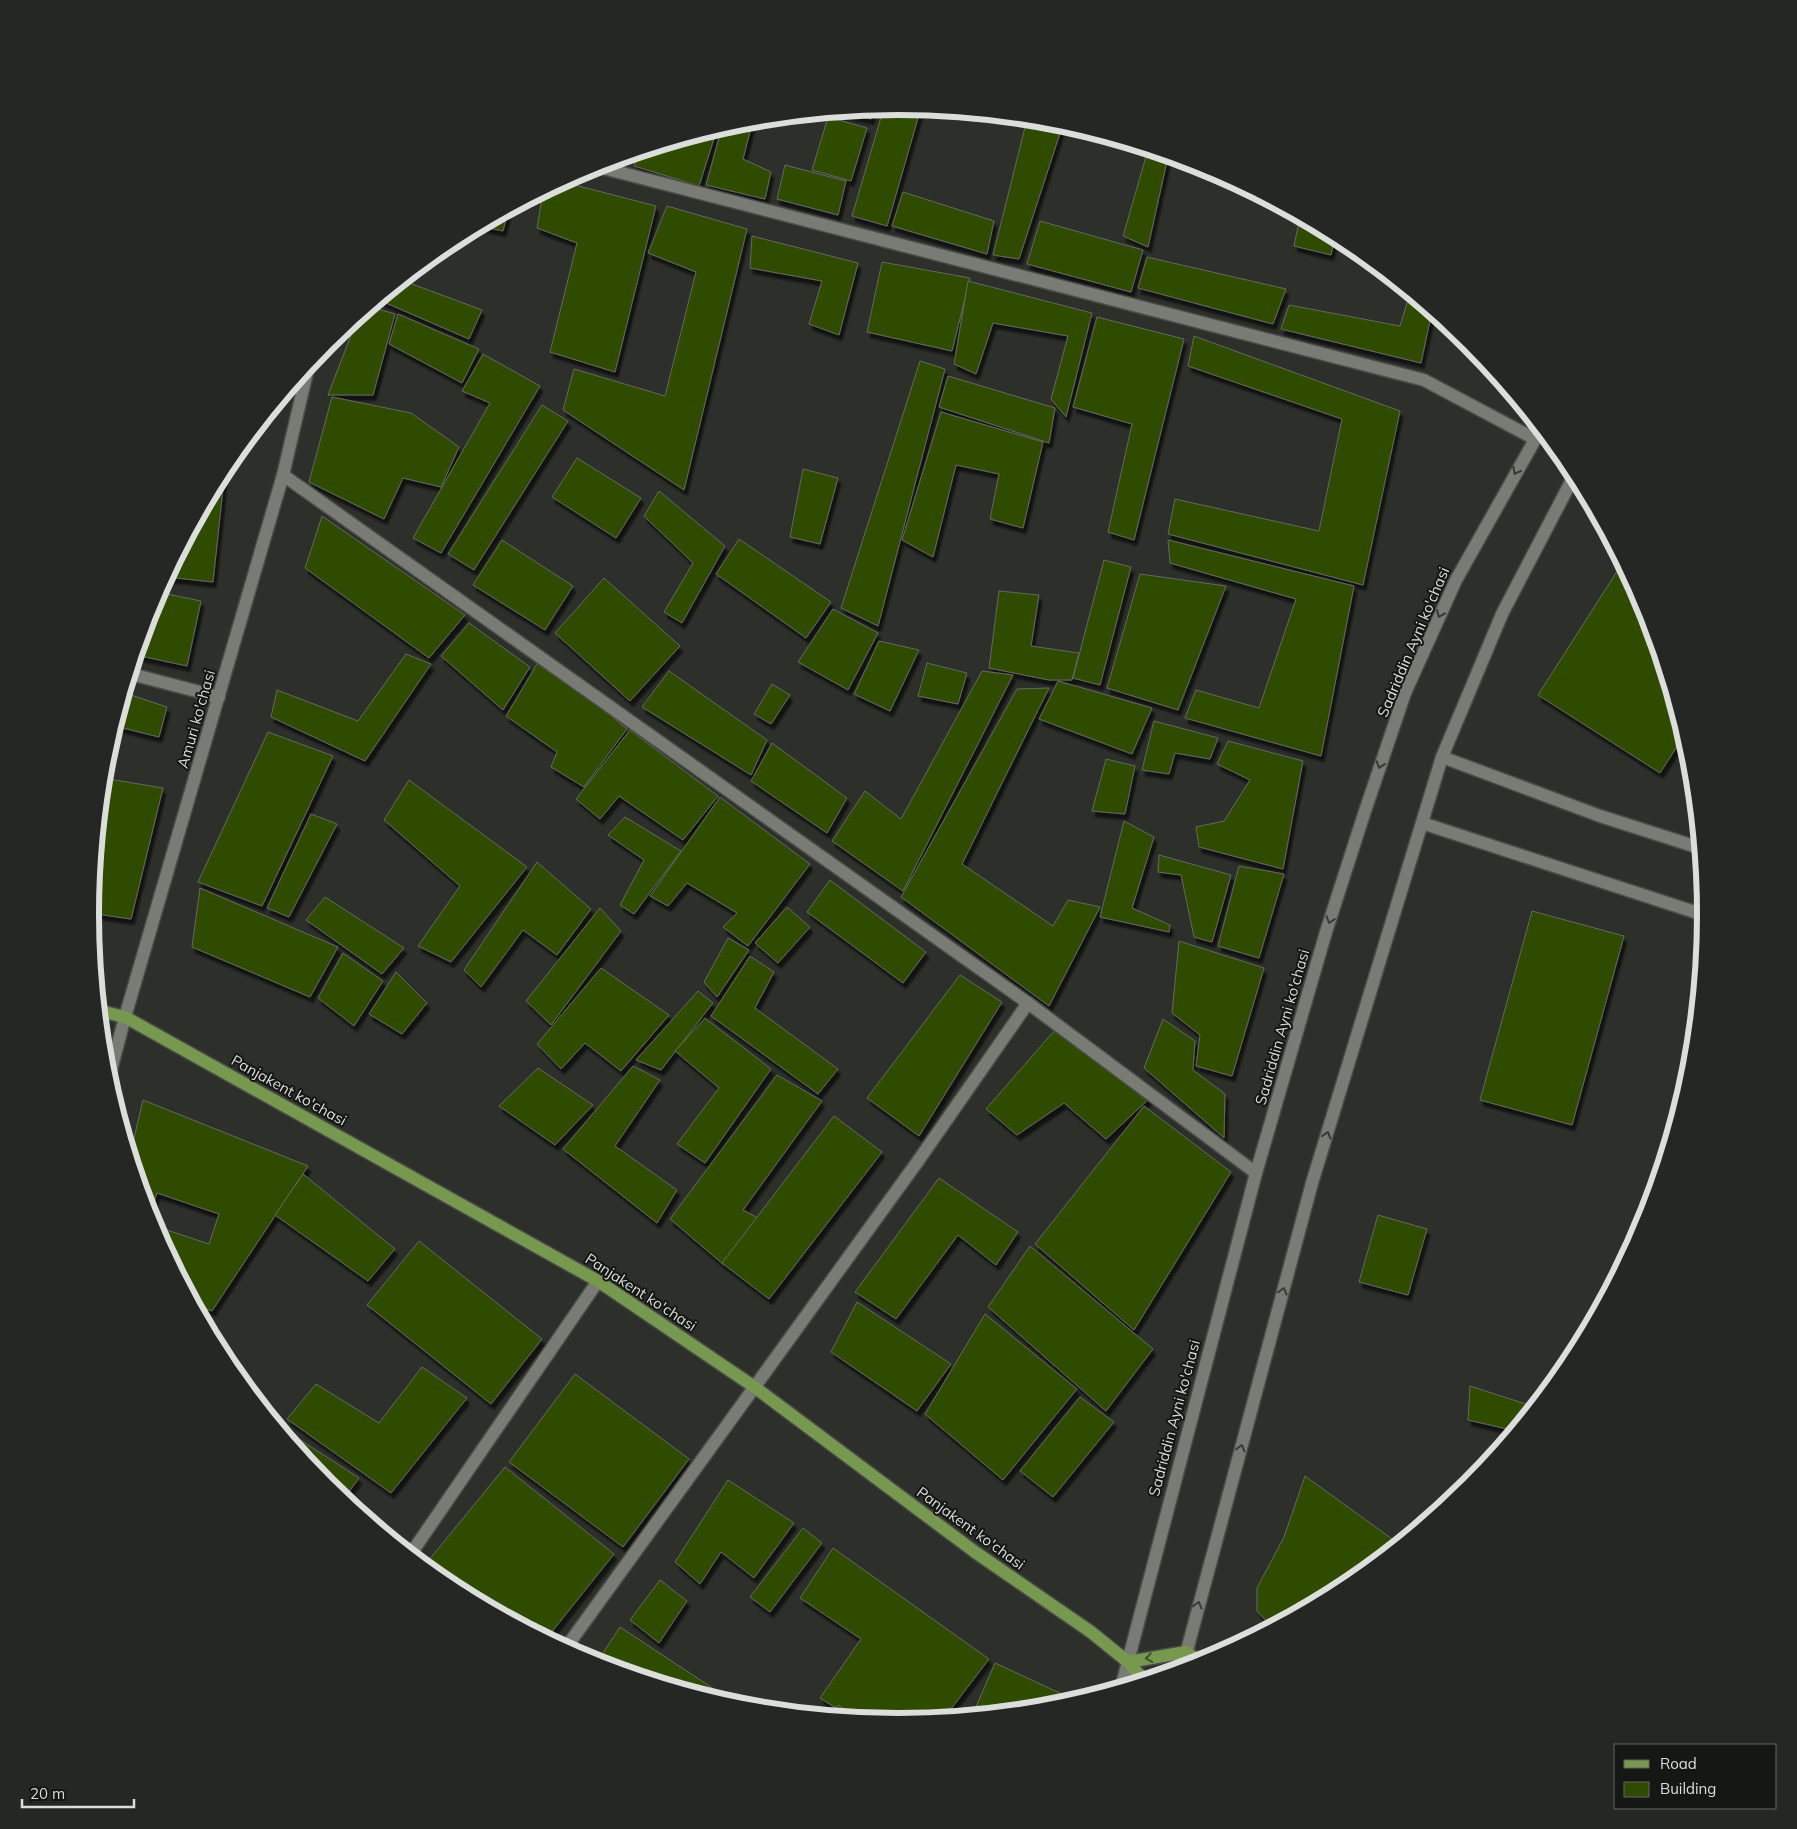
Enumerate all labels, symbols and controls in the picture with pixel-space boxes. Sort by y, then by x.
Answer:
one-way arrow [1512,465,1522,474]
street label: Sadriddin Ayni ko'chasi [1373,564,1453,720]
one-way arrow [1437,609,1447,618]
street label: Amuri ko'chasi [173,668,219,770]
one-way arrow [1376,761,1386,769]
one-way arrow [1326,915,1336,924]
street label: Sadriddin Ayni ko'chasi [1251,947,1313,1107]
street label: Panjakent ko'chasi [228,1050,350,1130]
one-way arrow [1321,1131,1331,1140]
street label: Panjakent ko'chasi [582,1249,700,1335]
one-way arrow [1277,1287,1288,1296]
street label: Sadriddin Ayni ko'chasi [1144,1338,1204,1498]
one-way arrow [1235,1445,1245,1453]
street label: Panjakent ko'chasi [913,1482,1029,1574]
one-way arrow [1193,1602,1203,1610]
one-way arrow [1145,1653,1154,1663]
legend [1614,1744,1777,1809]
text: Road [1660,1754,1697,1773]
scale bar [22,1776,135,1808]
text: Building [1660,1779,1716,1798]
text: 20 m [30,1784,65,1803]

